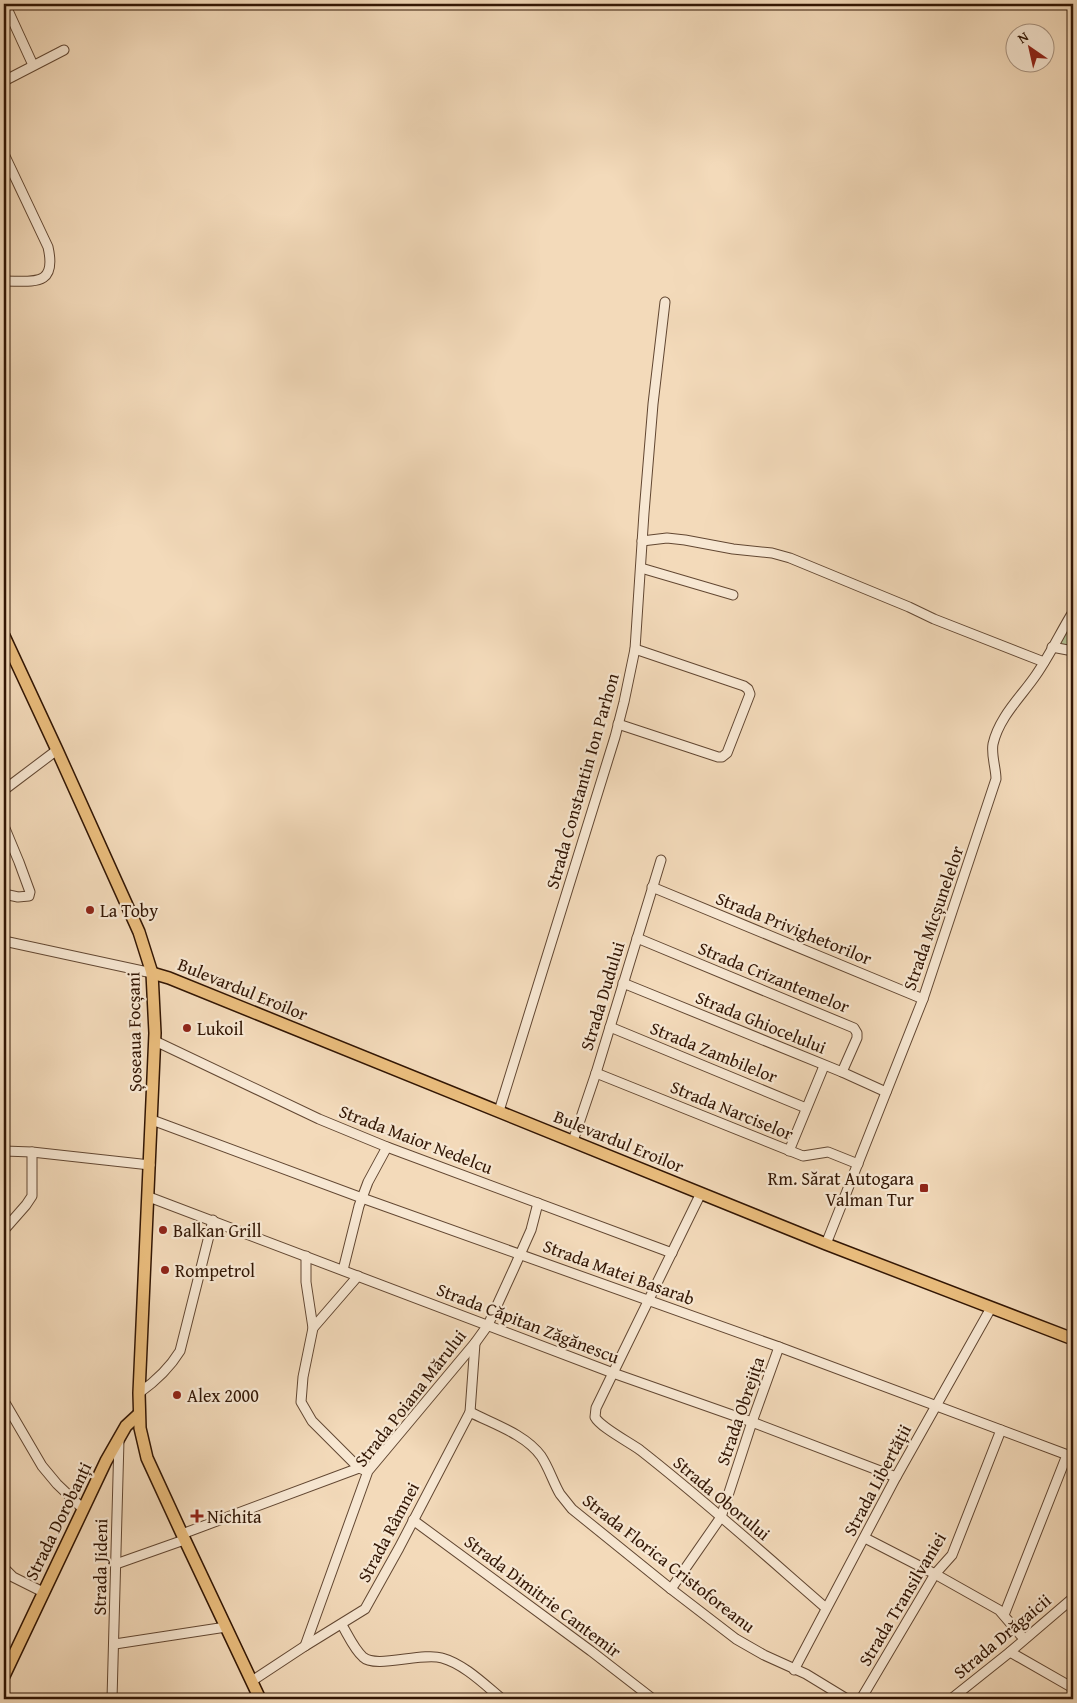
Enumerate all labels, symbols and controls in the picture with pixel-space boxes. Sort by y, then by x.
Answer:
north arrow [1004,22,1054,72]
text: N [1013,26,1033,48]
street label: Strada Constantin Ion Parhon [538,670,626,892]
street label: Strada Micșunelelor [896,842,971,994]
street label: Strada Privighetorilor [712,884,877,972]
place label: La Toby [100,897,158,924]
marker: La Toby [84,904,96,916]
street label: Strada Crizantemelor [694,934,854,1020]
street label: Strada Dudului [573,938,631,1054]
street label: Bulevardul Eroilor [174,951,313,1028]
street label: Șoseaua Focșani [119,972,149,1092]
street label: Strada Ghiocelului [692,983,830,1061]
street label: Strada Zambilelor [646,1014,782,1090]
place label: Lukoil [197,1015,244,1042]
marker: Lukoil [181,1022,193,1034]
street label: Strada Narciselor [666,1073,798,1147]
street label: Strada Maior Nedelcu [335,1097,497,1181]
street label: Bulevardul Eroilor [550,1103,689,1180]
place label: Rm. Sărat Autogara Valman Tur [768,1165,915,1213]
marker: Rm. Sărat Autogara Valman Tur [918,1182,930,1194]
place label: Balkan Grill [173,1217,262,1244]
marker: Balkan Grill [157,1224,169,1236]
street label: Strada Matei Basarab [539,1232,699,1312]
place label: Rompetrol [175,1257,255,1284]
marker: Rompetrol [159,1264,171,1276]
street label: Strada Căpitan Zăgănescu [433,1276,624,1370]
street label: Strada Poiana Mărului [348,1323,472,1473]
street label: Strada Obrejița [709,1352,771,1469]
place label: Alex 2000 [187,1382,259,1409]
marker: Alex 2000 [171,1389,183,1401]
street label: Strada Libertății [836,1419,918,1541]
street label: Strada Oborului [668,1449,776,1547]
street label: Strada Dorobanți [18,1457,98,1585]
street label: Strada Râmnei [350,1477,426,1587]
street label: Strada Florica Cristoforeanu [577,1487,761,1639]
place label: Nichita [207,1503,262,1530]
marker: Nichita [191,1510,203,1522]
street label: Strada Jideni [86,1518,114,1616]
street label: Strada Transilvaniei [851,1527,953,1671]
street label: Strada Dimitrie Cantemir [459,1528,628,1664]
street label: Strada Drăgaicii [947,1587,1057,1685]

